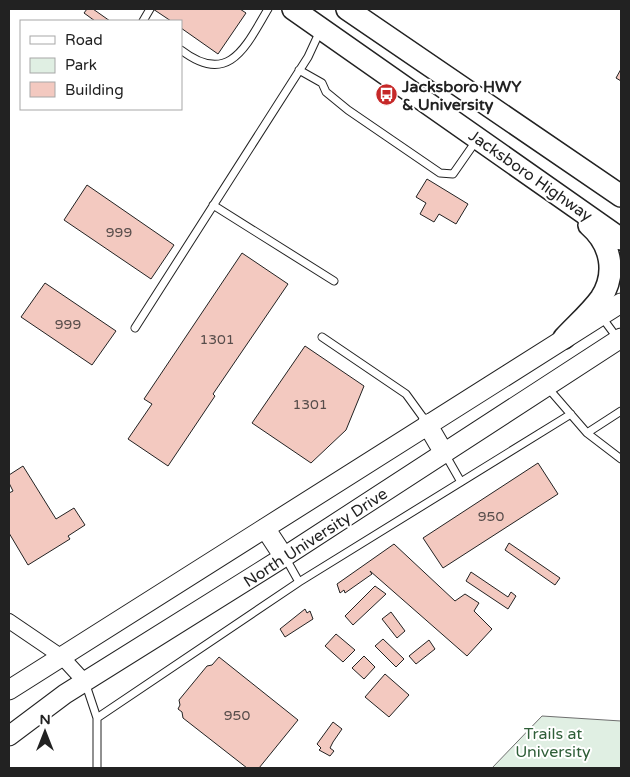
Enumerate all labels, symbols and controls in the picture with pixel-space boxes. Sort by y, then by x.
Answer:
legend [20,20,182,110]
text: Road [65,31,103,49]
text: Park [65,56,97,74]
place label: Jacksboro HWY & University [401,77,522,115]
text: Building [65,81,124,99]
bus stop icon: Jacksboro HWY & University [374,83,398,107]
street label: Jacksboro Highway [465,126,597,226]
house number: 999 [106,224,132,241]
house number: 999 [55,316,81,333]
house number: 1301 [199,331,235,348]
house number: 1301 [292,396,328,413]
street label: North University Drive [240,484,391,592]
house number: 950 [478,508,504,525]
north arrow [20,707,70,757]
house number: 950 [224,707,250,724]
text: N [39,711,51,728]
park label: Trails at University [515,724,591,762]

